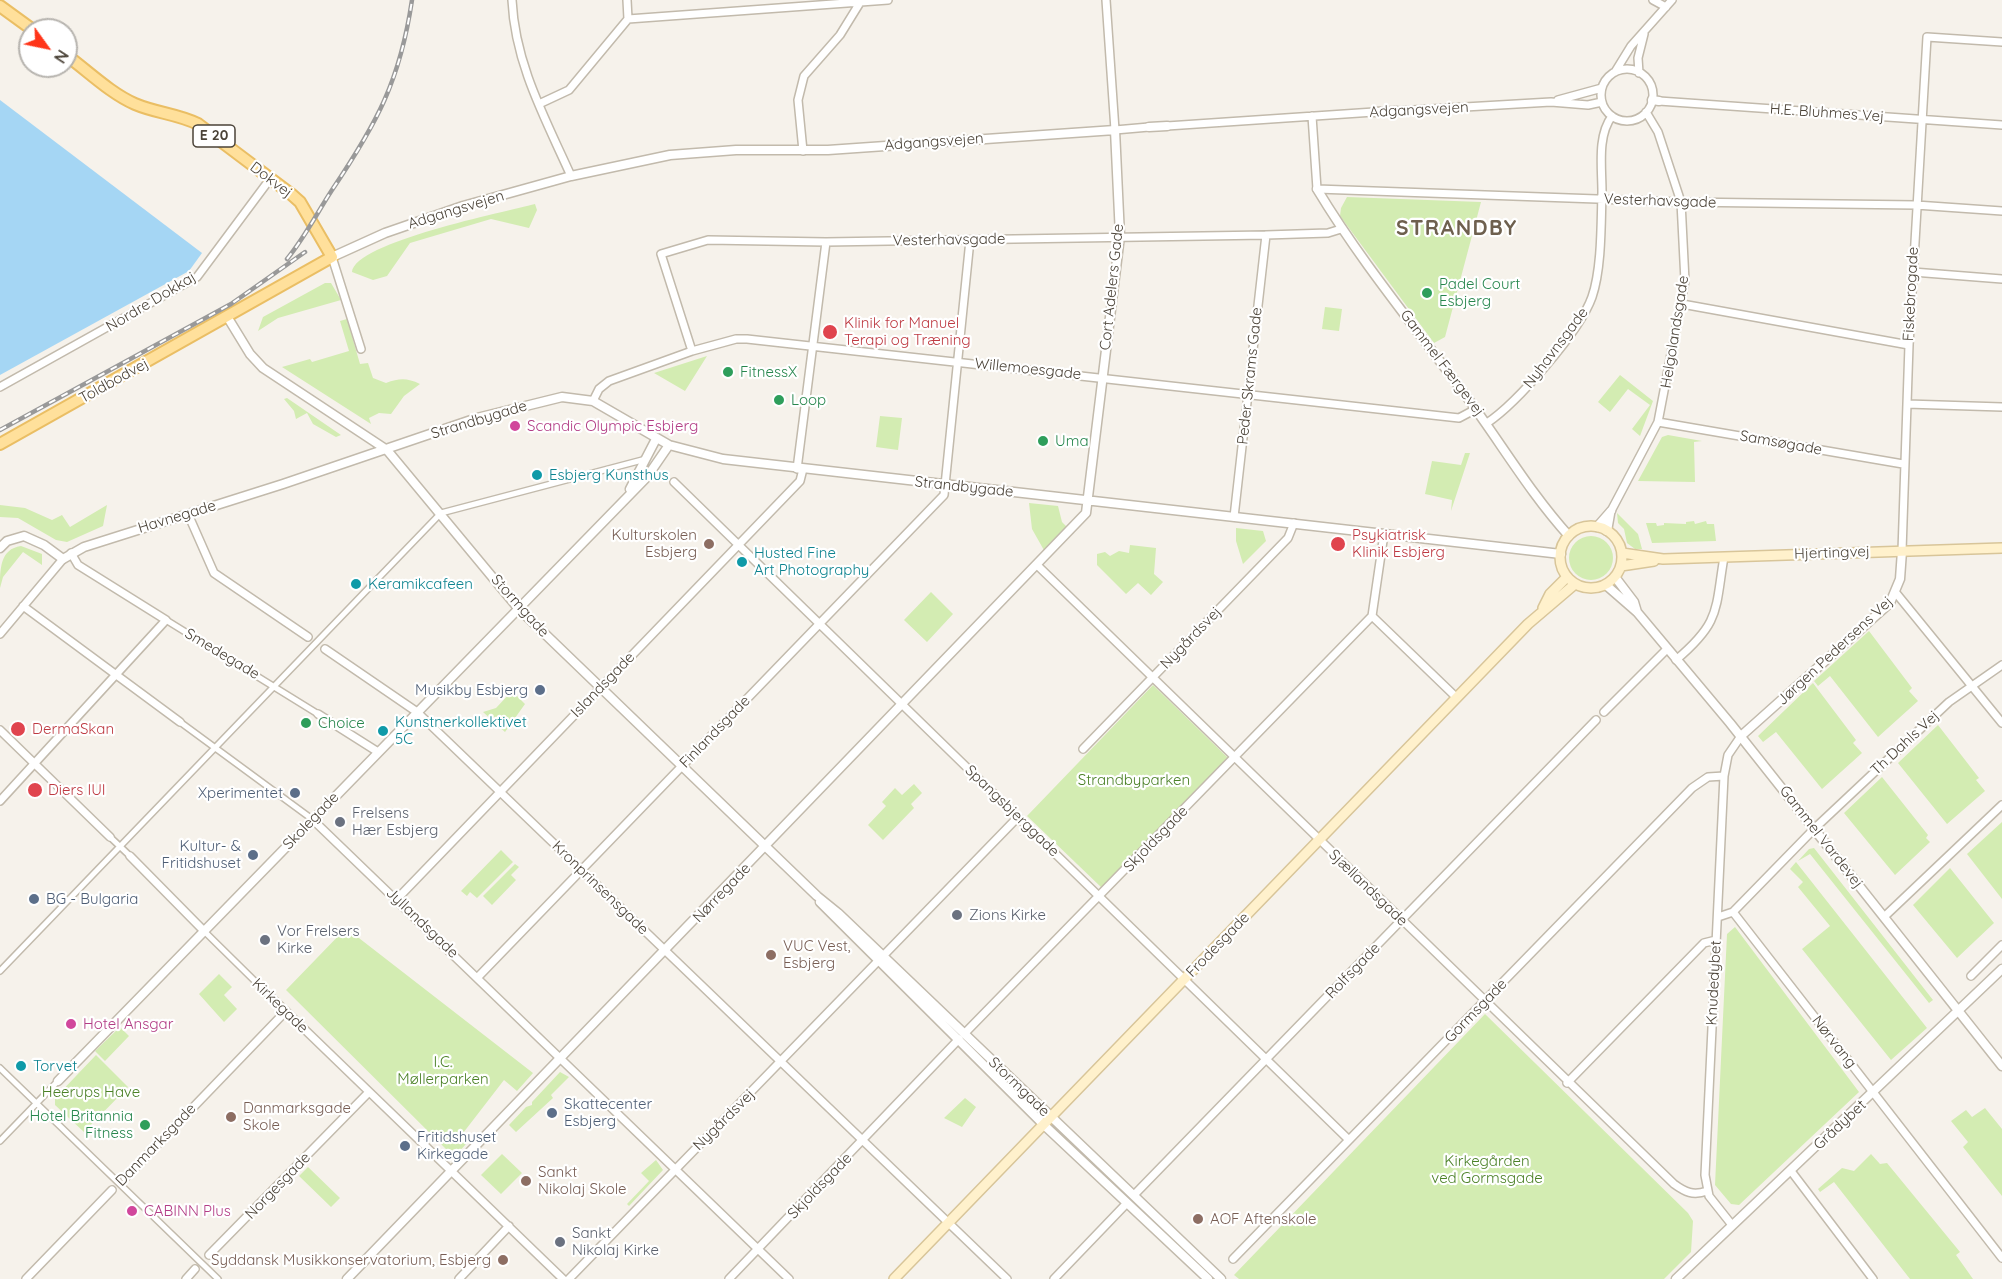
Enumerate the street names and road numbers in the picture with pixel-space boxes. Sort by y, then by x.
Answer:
street label: Adgangsvejen [1369,98,1469,122]
street label: H.E. Bluhmes Vej [1769,100,1885,126]
road number: E 20 [193,125,235,147]
street label: Adgangsvejen [884,130,984,154]
street label: Dokvej [246,158,296,202]
street label: Adgangsvejen [406,187,506,233]
street label: Vesterhavsgade [1603,190,1717,212]
street label: Cort Adelers Gade [1096,223,1128,351]
street label: Vesterhavsgade [893,230,1005,250]
street label: Fiskebrogade [1900,246,1922,342]
street label: Nordre Dokkaj [103,268,199,336]
street label: Helgolandsgade [1657,274,1693,390]
street label: Nyhavnsgade [1520,304,1592,392]
street label: Peder Skrams Gade [1234,306,1266,446]
street label: Gammel Færgevej [1396,306,1488,420]
street label: Willemoesgade [974,354,1082,384]
street label: Toldbodvej [76,355,152,407]
street label: Strandbygade [429,397,529,443]
street label: Samsøgade [1738,427,1824,459]
street label: Strandbygade [914,473,1014,501]
street label: Havnegade [136,497,218,537]
street label: Hjertingvej [1794,543,1870,563]
street label: Stormgade [487,571,553,641]
street label: Jørgen Pedersens Vej [1773,593,1897,709]
street label: Nygårdsvej [1157,603,1225,673]
street label: Smedegade [181,625,263,683]
street label: Islandsgade [567,649,639,721]
street label: Finlandsgade [676,692,754,772]
street label: Th Dahls Vej [1867,707,1943,779]
street label: Spangsbjerggade [961,761,1063,861]
street label: Gammel Vardevej [1775,782,1867,892]
street label: Skolegade [279,789,343,853]
street label: Skjoldsgade [1120,802,1192,876]
street label: Kronprinsensgade [548,837,652,939]
street label: Sjællandsgade [1325,846,1411,930]
street label: Nørregade [689,860,755,926]
street label: Jyllandsgade [382,884,462,962]
street label: Frodesgade [1183,909,1253,981]
street label: Rolfsgade [1322,939,1384,1003]
street label: Knudedybet [1703,940,1725,1026]
street label: Kirkegade [248,975,312,1037]
street label: Gormsgade [1441,975,1511,1047]
street label: Nørvang [1808,1012,1860,1072]
street label: Stormgade [985,1053,1053,1121]
street label: Nygårdsvej [690,1086,758,1154]
street label: Grådybet [1810,1096,1870,1154]
street label: Danmarksgade [112,1100,200,1190]
street label: Norgesgade [242,1149,314,1223]
street label: Skjoldsgade [784,1149,856,1223]

